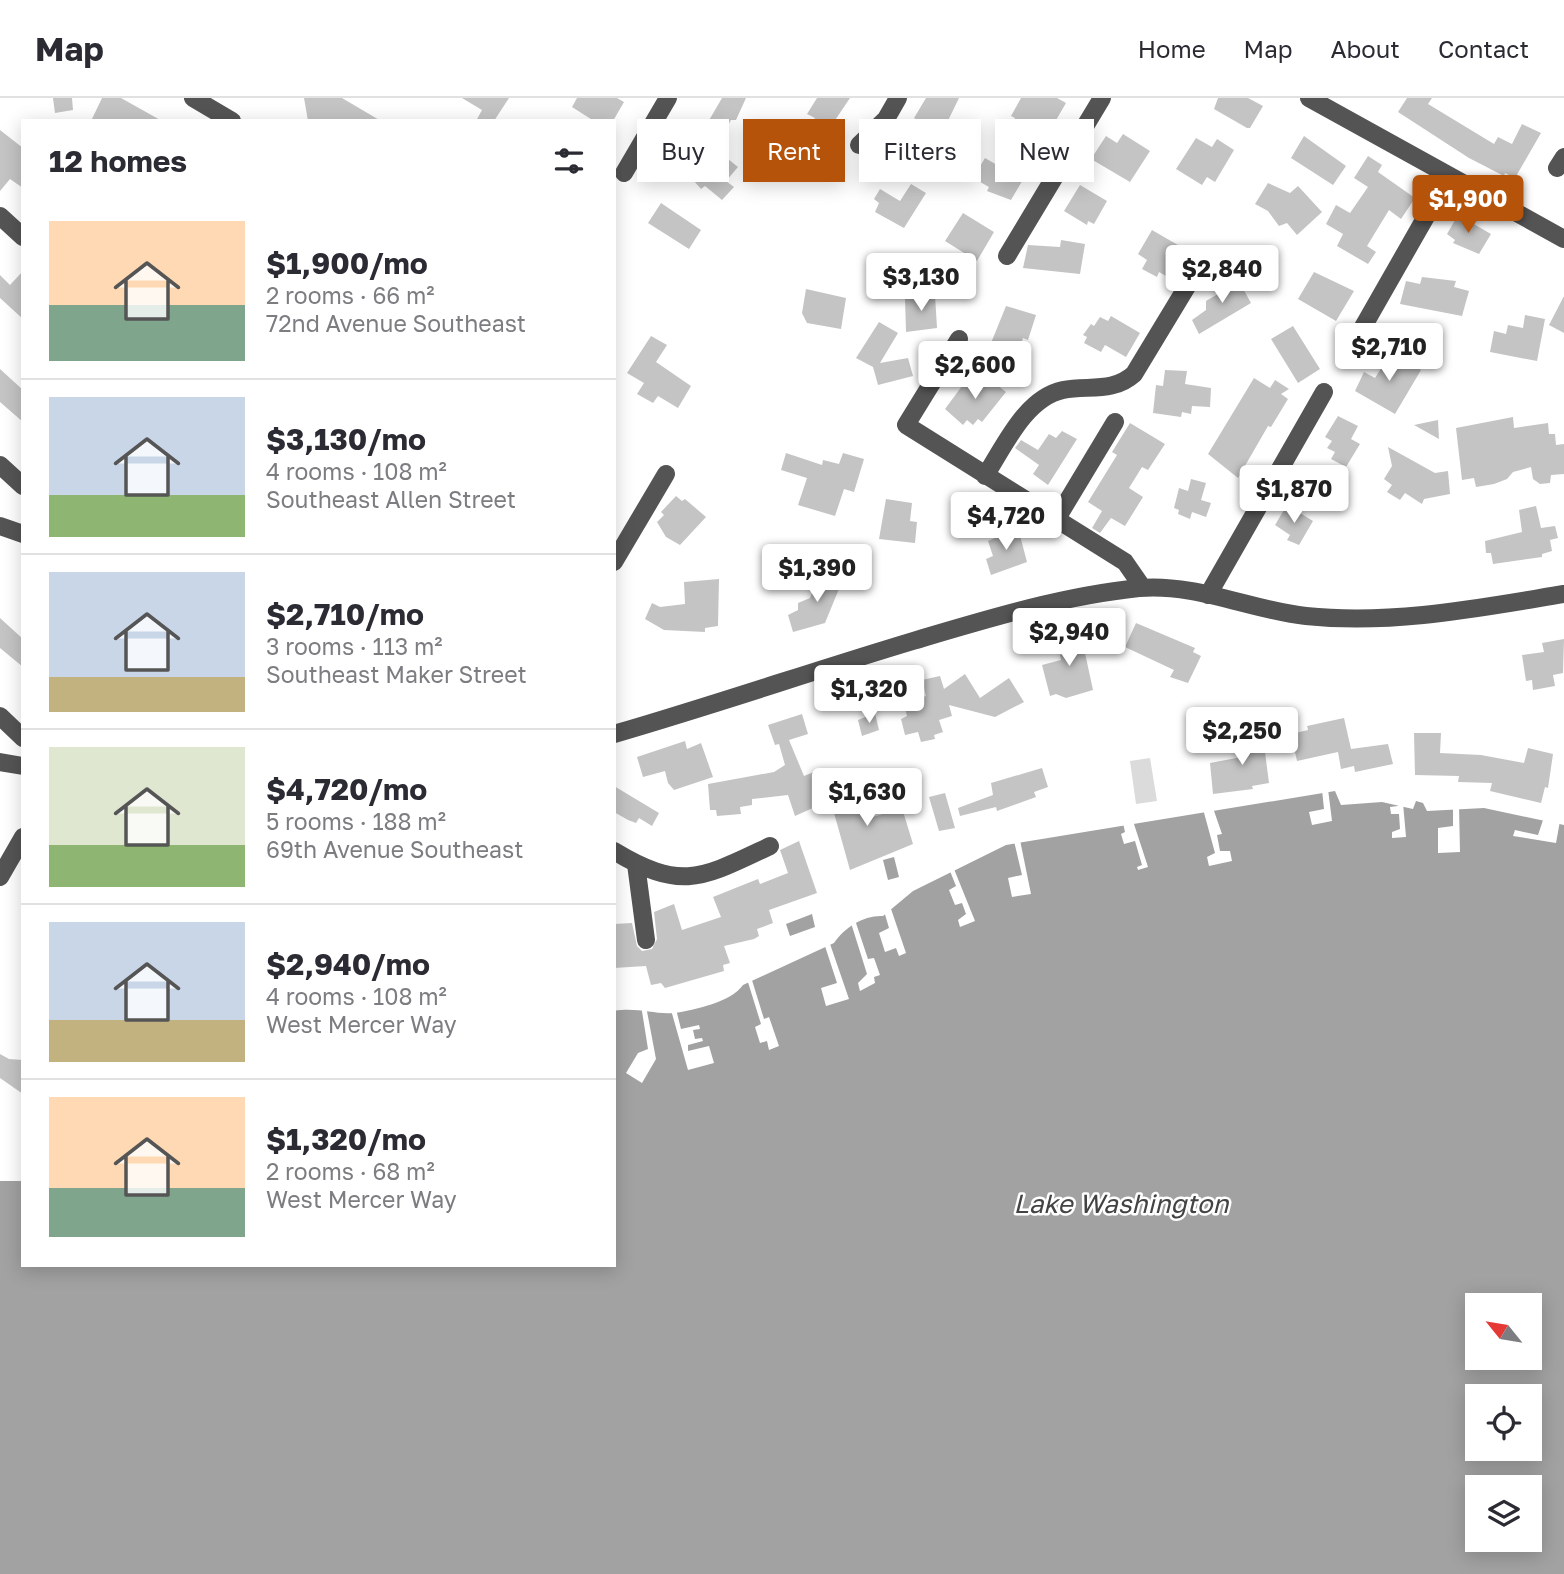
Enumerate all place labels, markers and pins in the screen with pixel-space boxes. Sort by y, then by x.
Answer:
pin: $1,900 [1411,176,1525,235]
pin: $2,840 [1165,246,1279,305]
pin: $3,130 [864,254,978,313]
pin: $2,710 [1332,324,1446,383]
pin: $2,600 [918,342,1032,401]
pin: $1,870 [1237,466,1351,525]
pin: $4,720 [949,492,1063,552]
pin: $1,390 [760,545,874,604]
pin: $2,940 [1012,608,1126,668]
pin: $1,320 [812,666,926,725]
pin: $2,250 [1185,708,1299,767]
pin: $1,630 [810,768,924,828]

